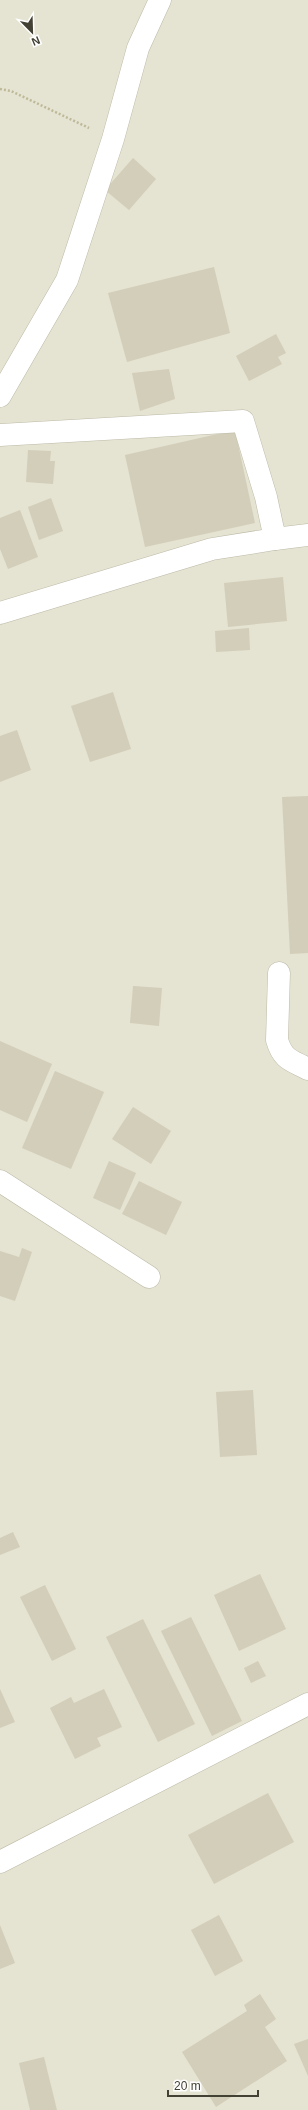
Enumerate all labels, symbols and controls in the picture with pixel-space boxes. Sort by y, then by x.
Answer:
north arrow [12,12,52,52]
text: N [30,34,42,48]
scale bar [168,2072,258,2098]
text: 20 m [174,2079,201,2093]

